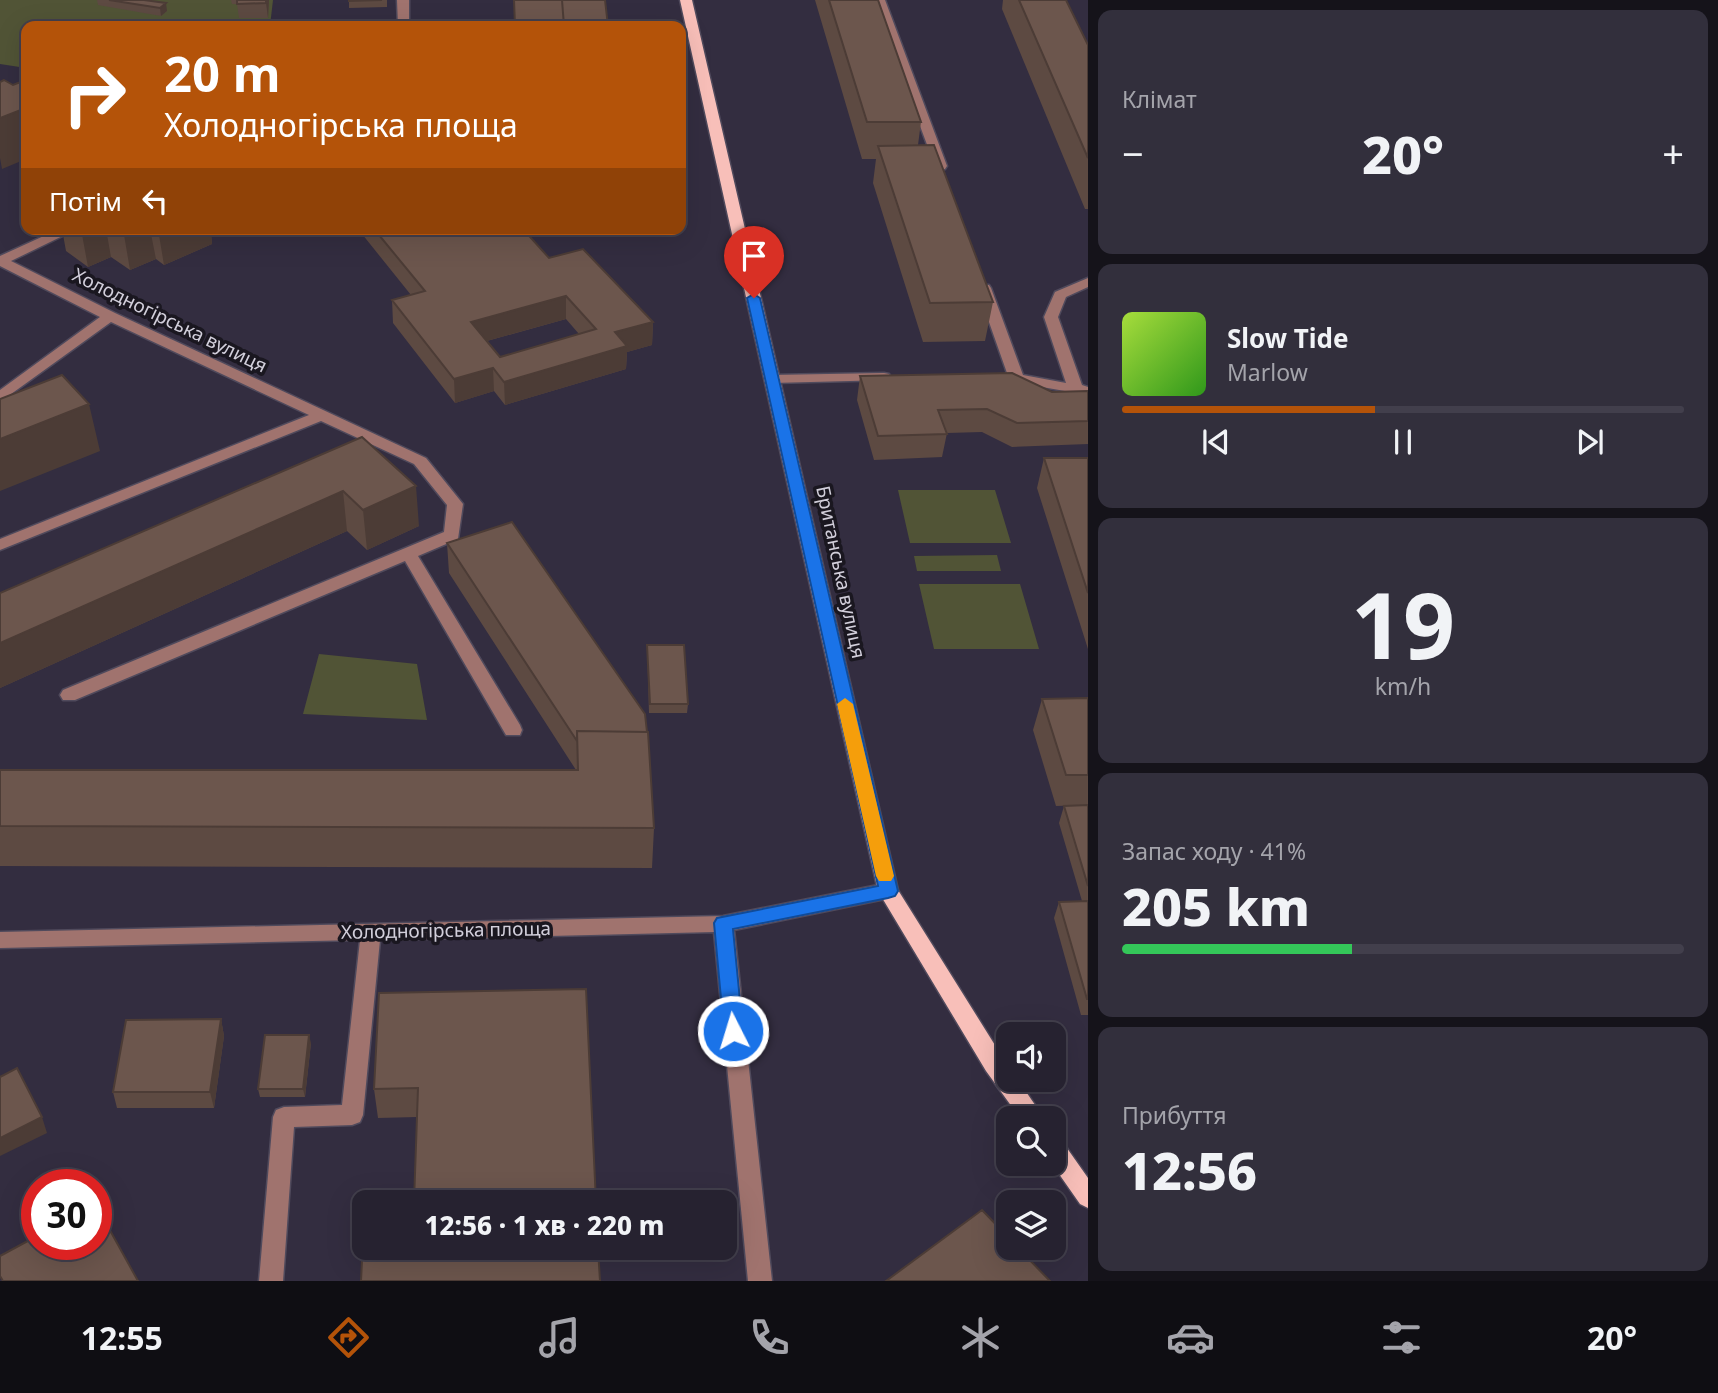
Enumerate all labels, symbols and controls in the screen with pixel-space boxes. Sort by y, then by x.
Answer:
text: 20 m [164,40,281,106]
icon: right [49,49,140,140]
text: Клімат [1122,83,1197,115]
text: Холодногірська площа [164,103,518,146]
text: 20° [1362,118,1444,189]
text: − [1122,127,1144,179]
text: + [1662,127,1684,179]
icon: left [136,182,174,220]
text: Потім [49,183,122,219]
pin [724,226,784,298]
icon: arrive [735,237,773,275]
street label: Холодногірська вулиця [68,262,272,378]
text: Slow Tide [1227,320,1349,356]
text: Marlow [1227,356,1308,388]
icon: previous [1197,423,1235,461]
icon: pause [1384,423,1422,461]
icon: next [1571,423,1609,461]
street label: Британська вулиця [810,483,872,661]
text: 19 [1351,562,1455,686]
text: km/h [1375,670,1431,702]
text: Запас ходу · 41% [1122,835,1306,867]
text: 205 km [1122,870,1310,941]
street label: Холодногірська площа [341,915,551,945]
position arrow [696,994,770,1068]
map controls [996,1022,1066,1260]
button: sound [996,1022,1066,1092]
text: Прибуття [1122,1099,1227,1131]
button: search [996,1106,1066,1176]
text: 12:56 [1122,1134,1257,1205]
speed limit sign: 30 [21,1169,112,1260]
button: layers [996,1190,1066,1260]
text: 12:56 · 1 хв · 220 m [425,1207,664,1243]
icon: directions [324,1313,373,1362]
icon: music [535,1313,584,1362]
icon: phone [745,1313,794,1362]
icon: climate [956,1313,1005,1362]
icon: car [1166,1313,1215,1362]
icon: filters [1377,1313,1426,1362]
text: 12:55 [81,1316,163,1359]
text: 20° [1587,1316,1637,1359]

